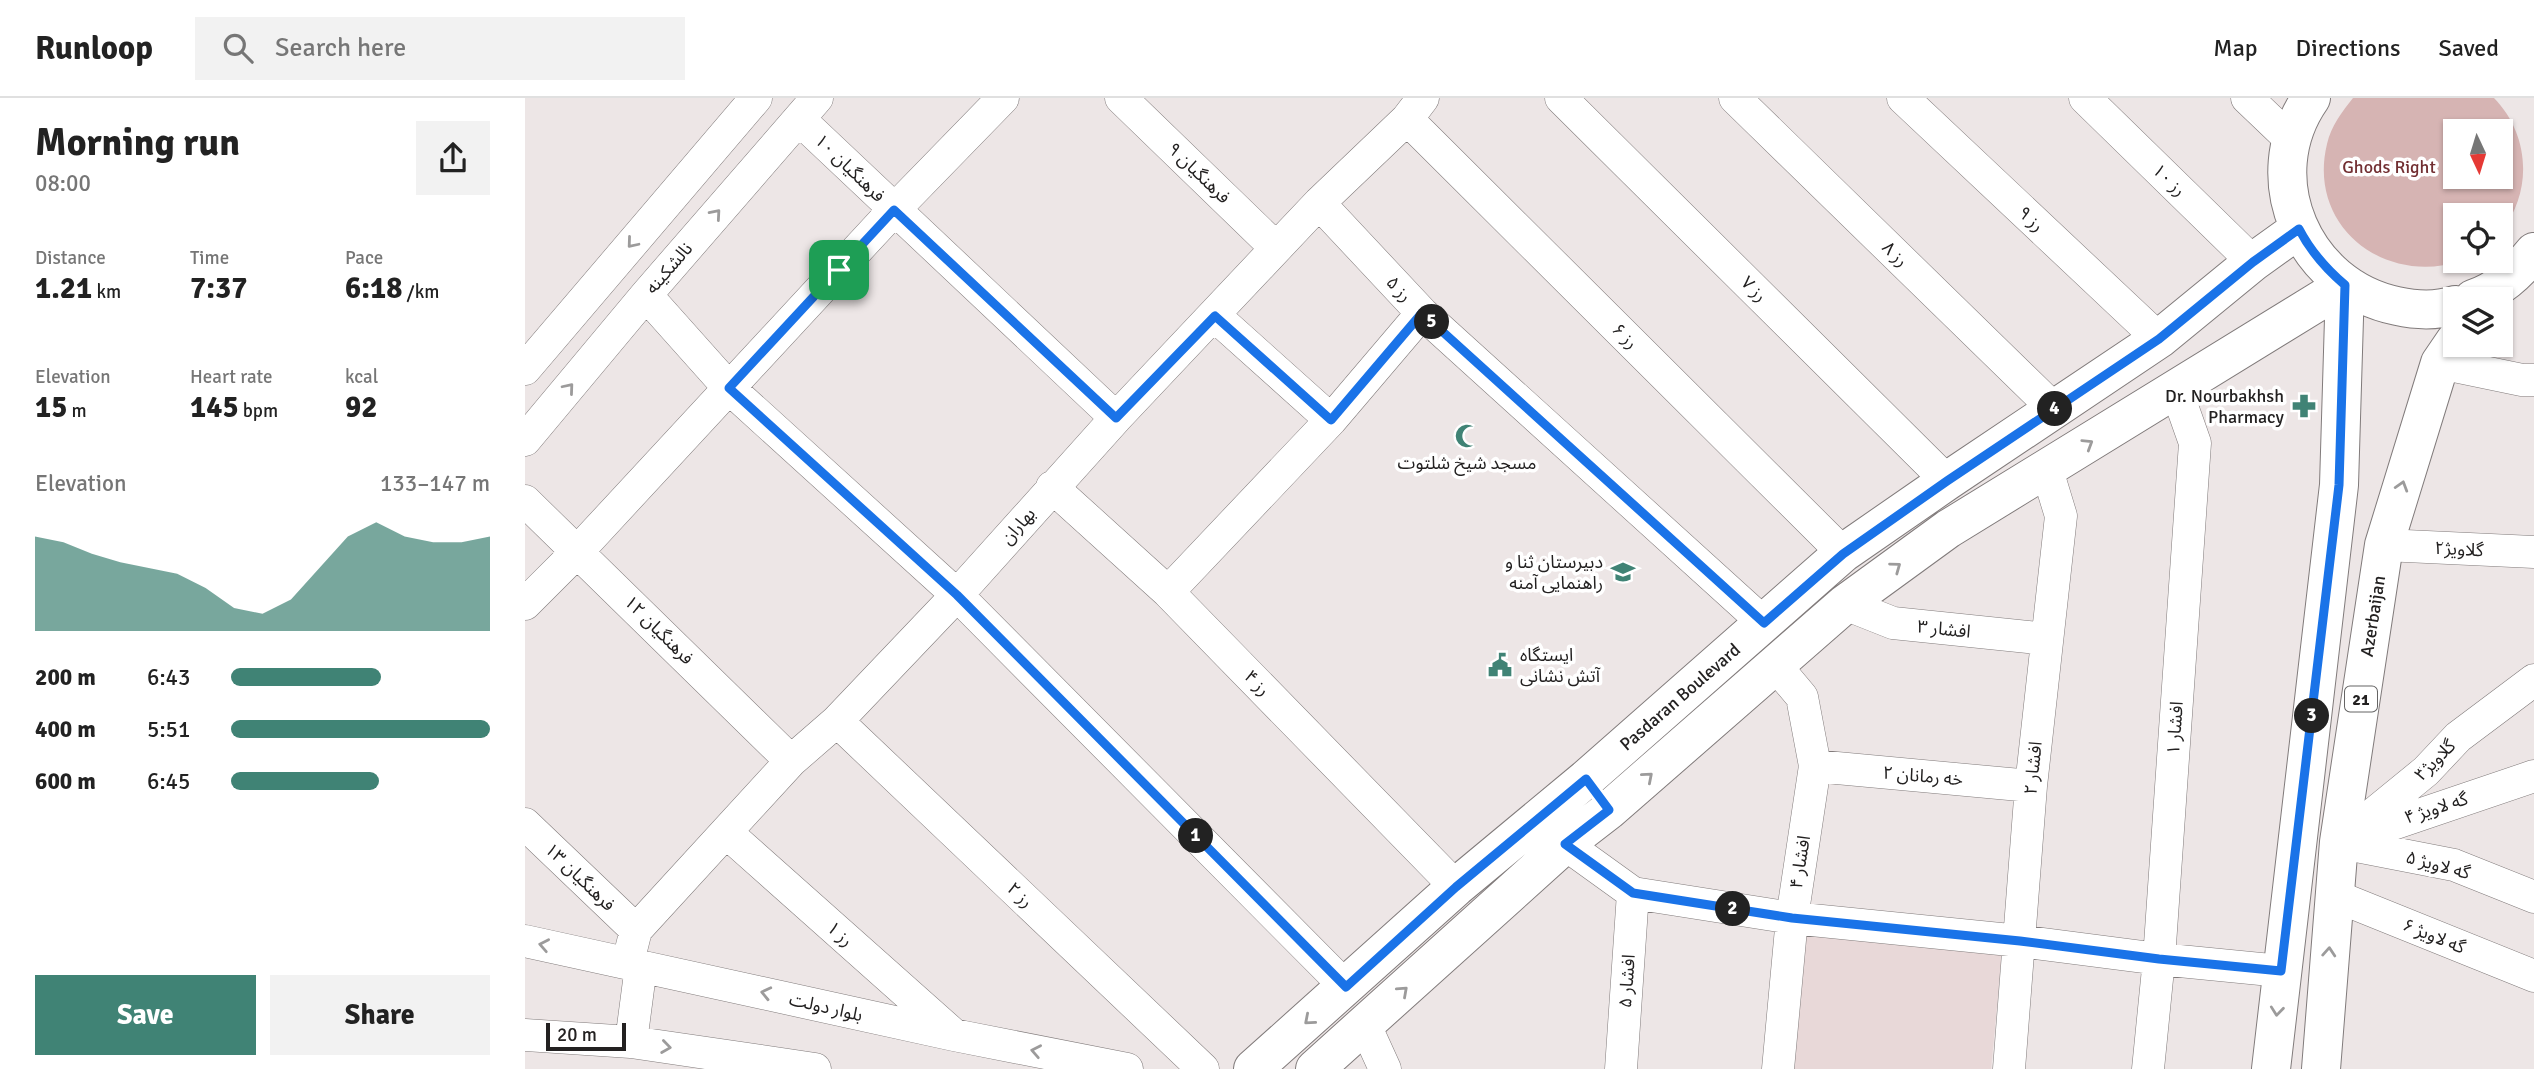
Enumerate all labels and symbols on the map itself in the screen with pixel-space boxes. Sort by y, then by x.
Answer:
north arrow [2443,119,2513,189]
street label: فرهنگیان ۱۰ [810,129,890,207]
street label: فرهنگیان ۹ [1163,138,1235,208]
park label: Ghods Right [2342,156,2436,178]
street label: رز ۱۰ [2148,159,2190,201]
street label: رز ۹ [2013,202,2049,236]
one-way arrow [708,210,720,223]
one-way arrow [628,235,640,248]
street label: رز ۸ [1877,237,1913,271]
street label: نالشکینه [641,238,697,298]
pin [809,240,869,300]
street label: رز ۵ [1382,271,1416,307]
street label: رز ۷ [1737,272,1771,306]
pin: 5 [1415,304,1450,340]
street label: رز ۶ [1608,319,1642,353]
one-way arrow [560,383,573,395]
place label: Dr. Nourbakhsh Pharmacy [2165,385,2285,428]
pin: 4 [2037,392,2073,426]
pharmacy icon: Dr. Nourbakhsh Pharmacy [2290,392,2318,420]
mosque icon: مسجد شیخ شلتوت [1453,422,1481,450]
one-way arrow [2080,440,2093,453]
place label: مسجد شیخ شلتوت [1398,452,1536,476]
one-way arrow [2394,480,2409,492]
street label: بهاران [996,503,1040,549]
street label: گلاویژ۲ [2434,537,2485,561]
place label: دبیرستان ثنا و راهنمایی آمنه [1505,551,1603,594]
school or university icon: دبیرستان ثنا و راهنمایی آمنه [1609,558,1637,586]
one-way arrow [1888,563,1901,575]
street label: Azerbaijan [2356,574,2390,658]
street label: فرهنگیان ۱۲ [620,591,698,669]
street label: افشار ۳ [1916,615,1972,643]
street label: Pasdaran Boulevard [1615,639,1745,755]
place label: ایستگاه آتش نشانی [1520,644,1601,687]
public building icon: ایستگاه آتش نشانی [1486,651,1514,679]
street label: رز ۴ [1240,665,1274,701]
road number: 21 [2345,686,2377,712]
pin: 3 [2295,698,2329,734]
street label: افشار ۱ [2162,700,2188,756]
street label: گلاویژ۳ [2410,734,2461,785]
street label: افشار ۲ [2019,740,2047,796]
street label: خه رمانان ۲ [1882,762,1964,790]
one-way arrow [1639,773,1652,785]
street label: گه لاویژ ۴ [2401,787,2471,829]
pin: 1 [1179,818,1213,854]
street label: افشار ۴ [1785,834,1815,890]
street label: فرهنگیان ۱۳ [540,838,620,916]
street label: گه لاویژ ۵ [2404,846,2473,884]
street label: رز ۲ [1002,878,1038,912]
pin: 2 [1715,892,1751,926]
street label: گه لاویژ ۶ [2400,914,2469,959]
street label: رز ۱ [822,917,858,951]
one-way arrow [538,939,550,954]
one-way arrow [2321,946,2336,957]
street label: افشار ۵ [1614,953,1640,1009]
one-way arrow [1395,986,1408,999]
one-way arrow [760,987,772,1002]
street label: بلوار دولت [787,988,865,1026]
one-way arrow [2270,1006,2285,1017]
one-way arrow [1304,1012,1317,1024]
scale bar [546,1020,627,1052]
one-way arrow [660,1040,672,1055]
one-way arrow [1030,1045,1042,1060]

